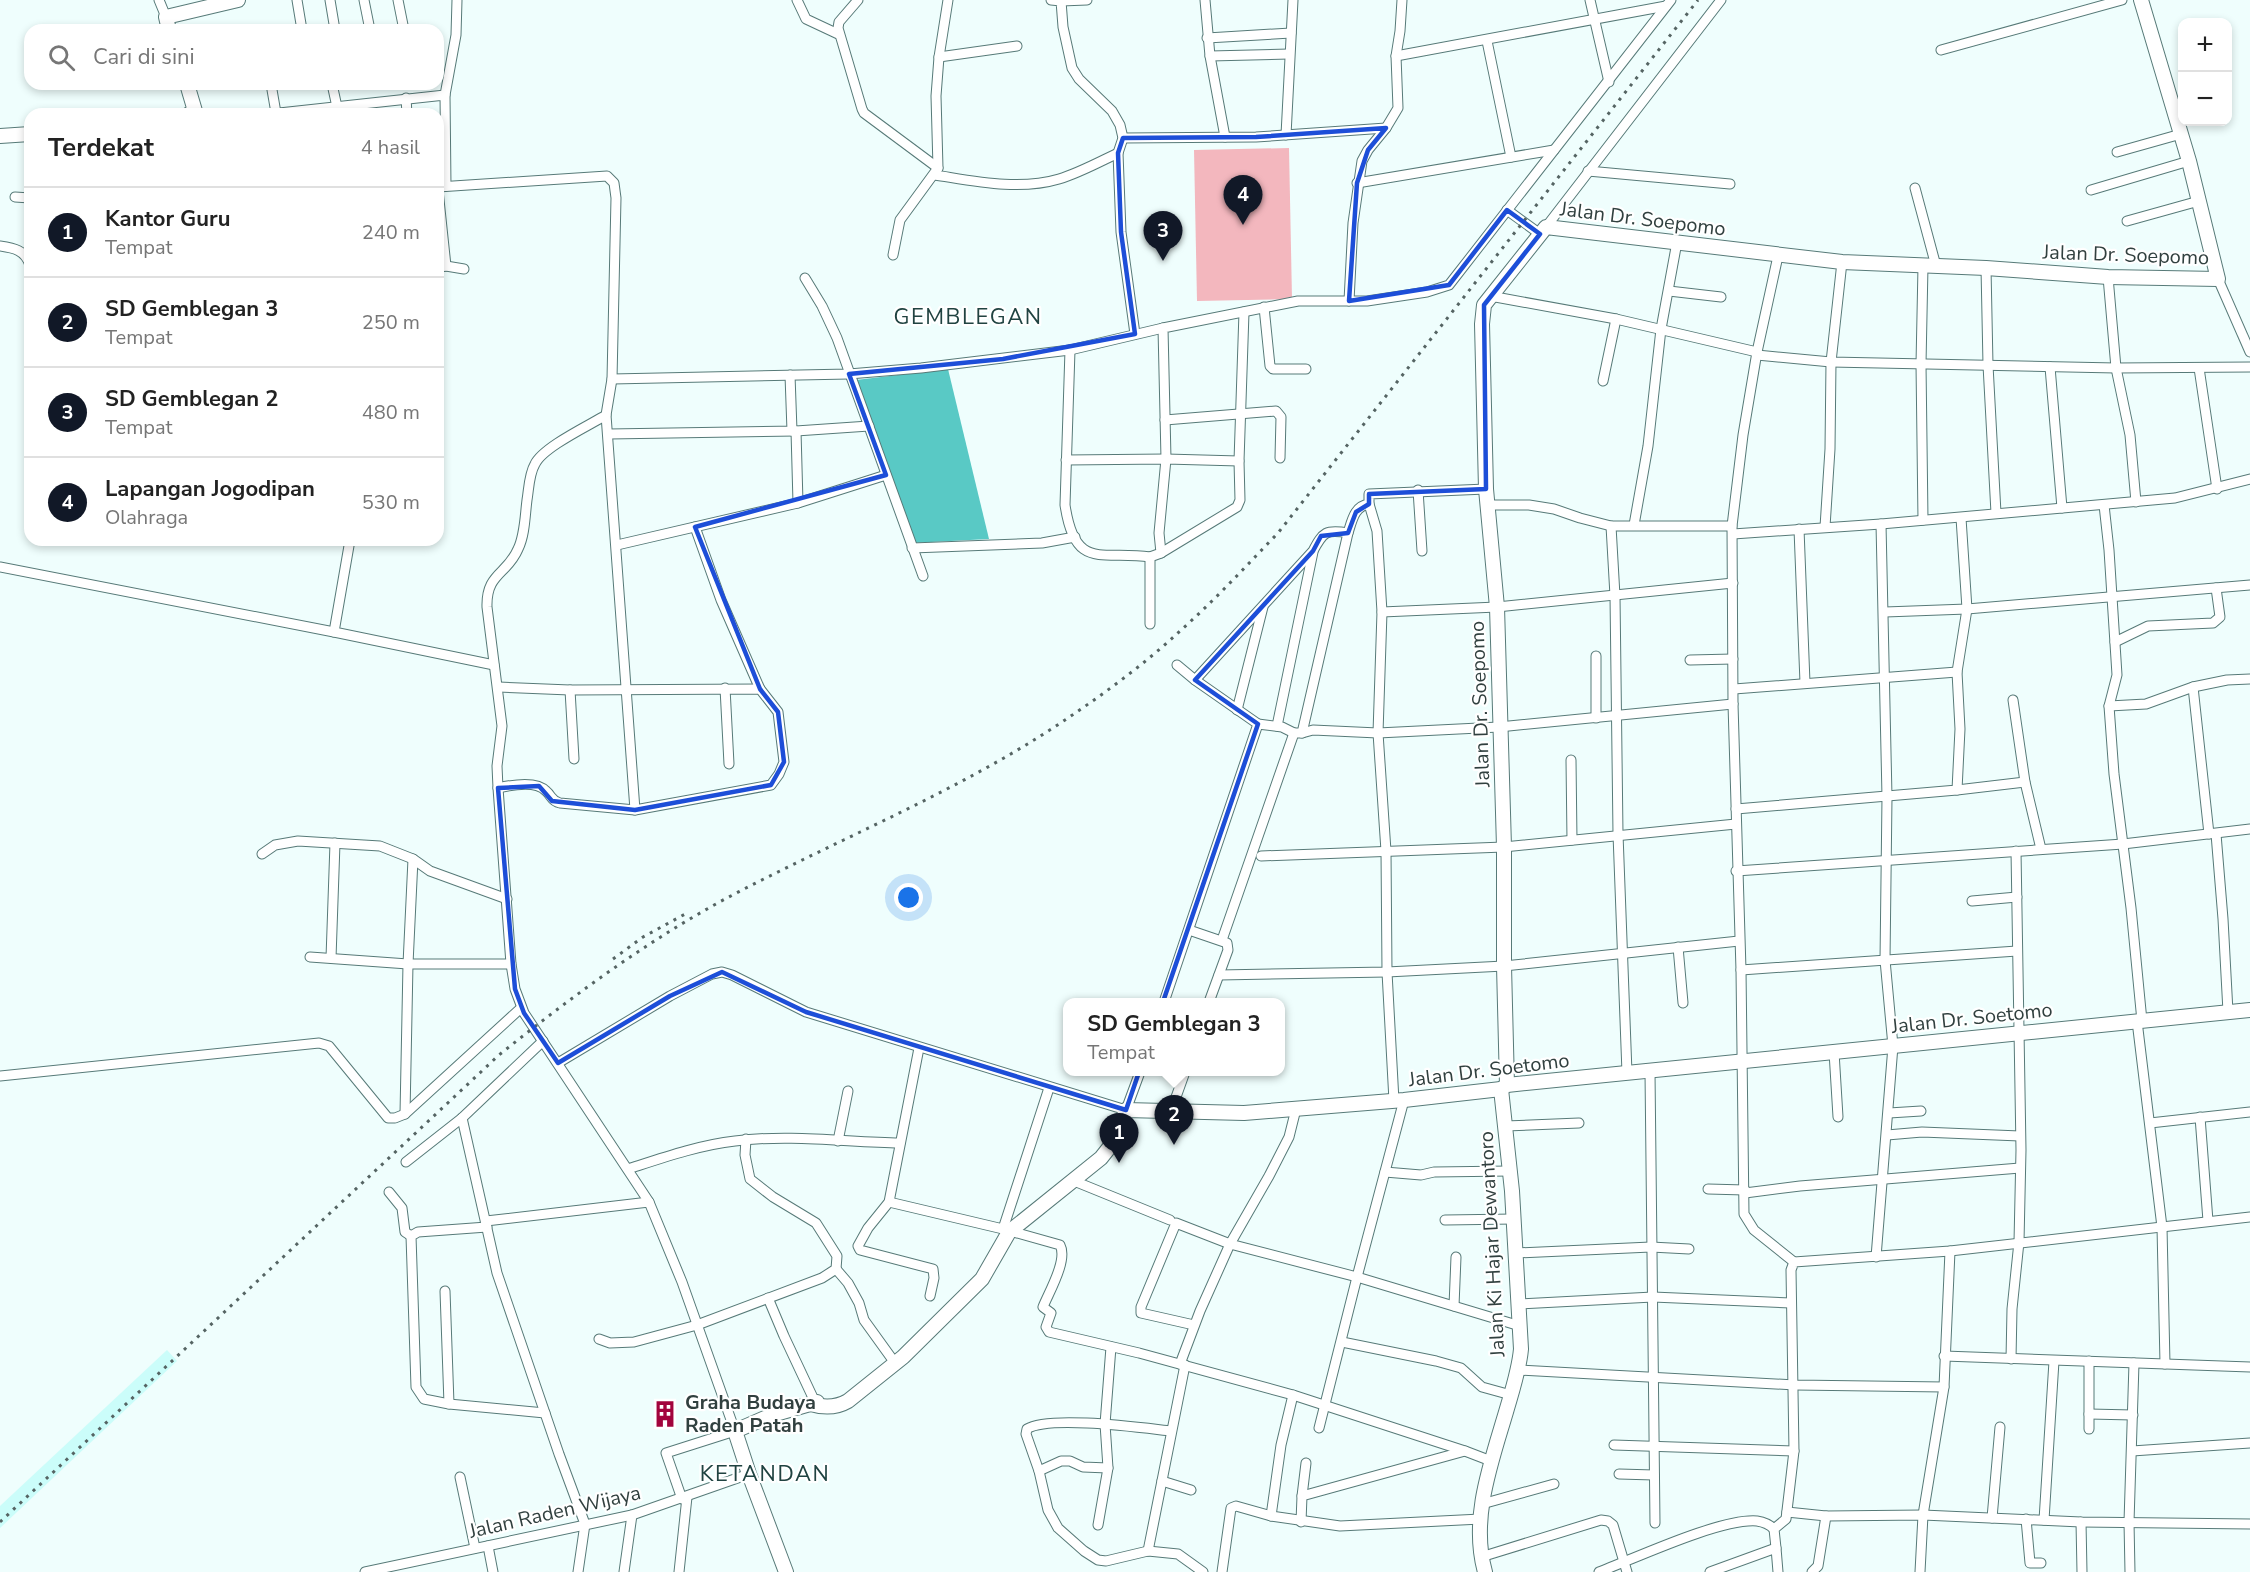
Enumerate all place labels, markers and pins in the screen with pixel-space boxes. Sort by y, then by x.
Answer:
pin: 4 [1224,176,1262,225]
pin: 3 [1144,212,1182,261]
pin: 2 [1154,1096,1194,1145]
pin: 1 [1100,1114,1138,1163]
place label: Graha Budaya Raden Patah [685,1389,816,1439]
building icon: Graha Budaya Raden Patah [650,1399,680,1429]

